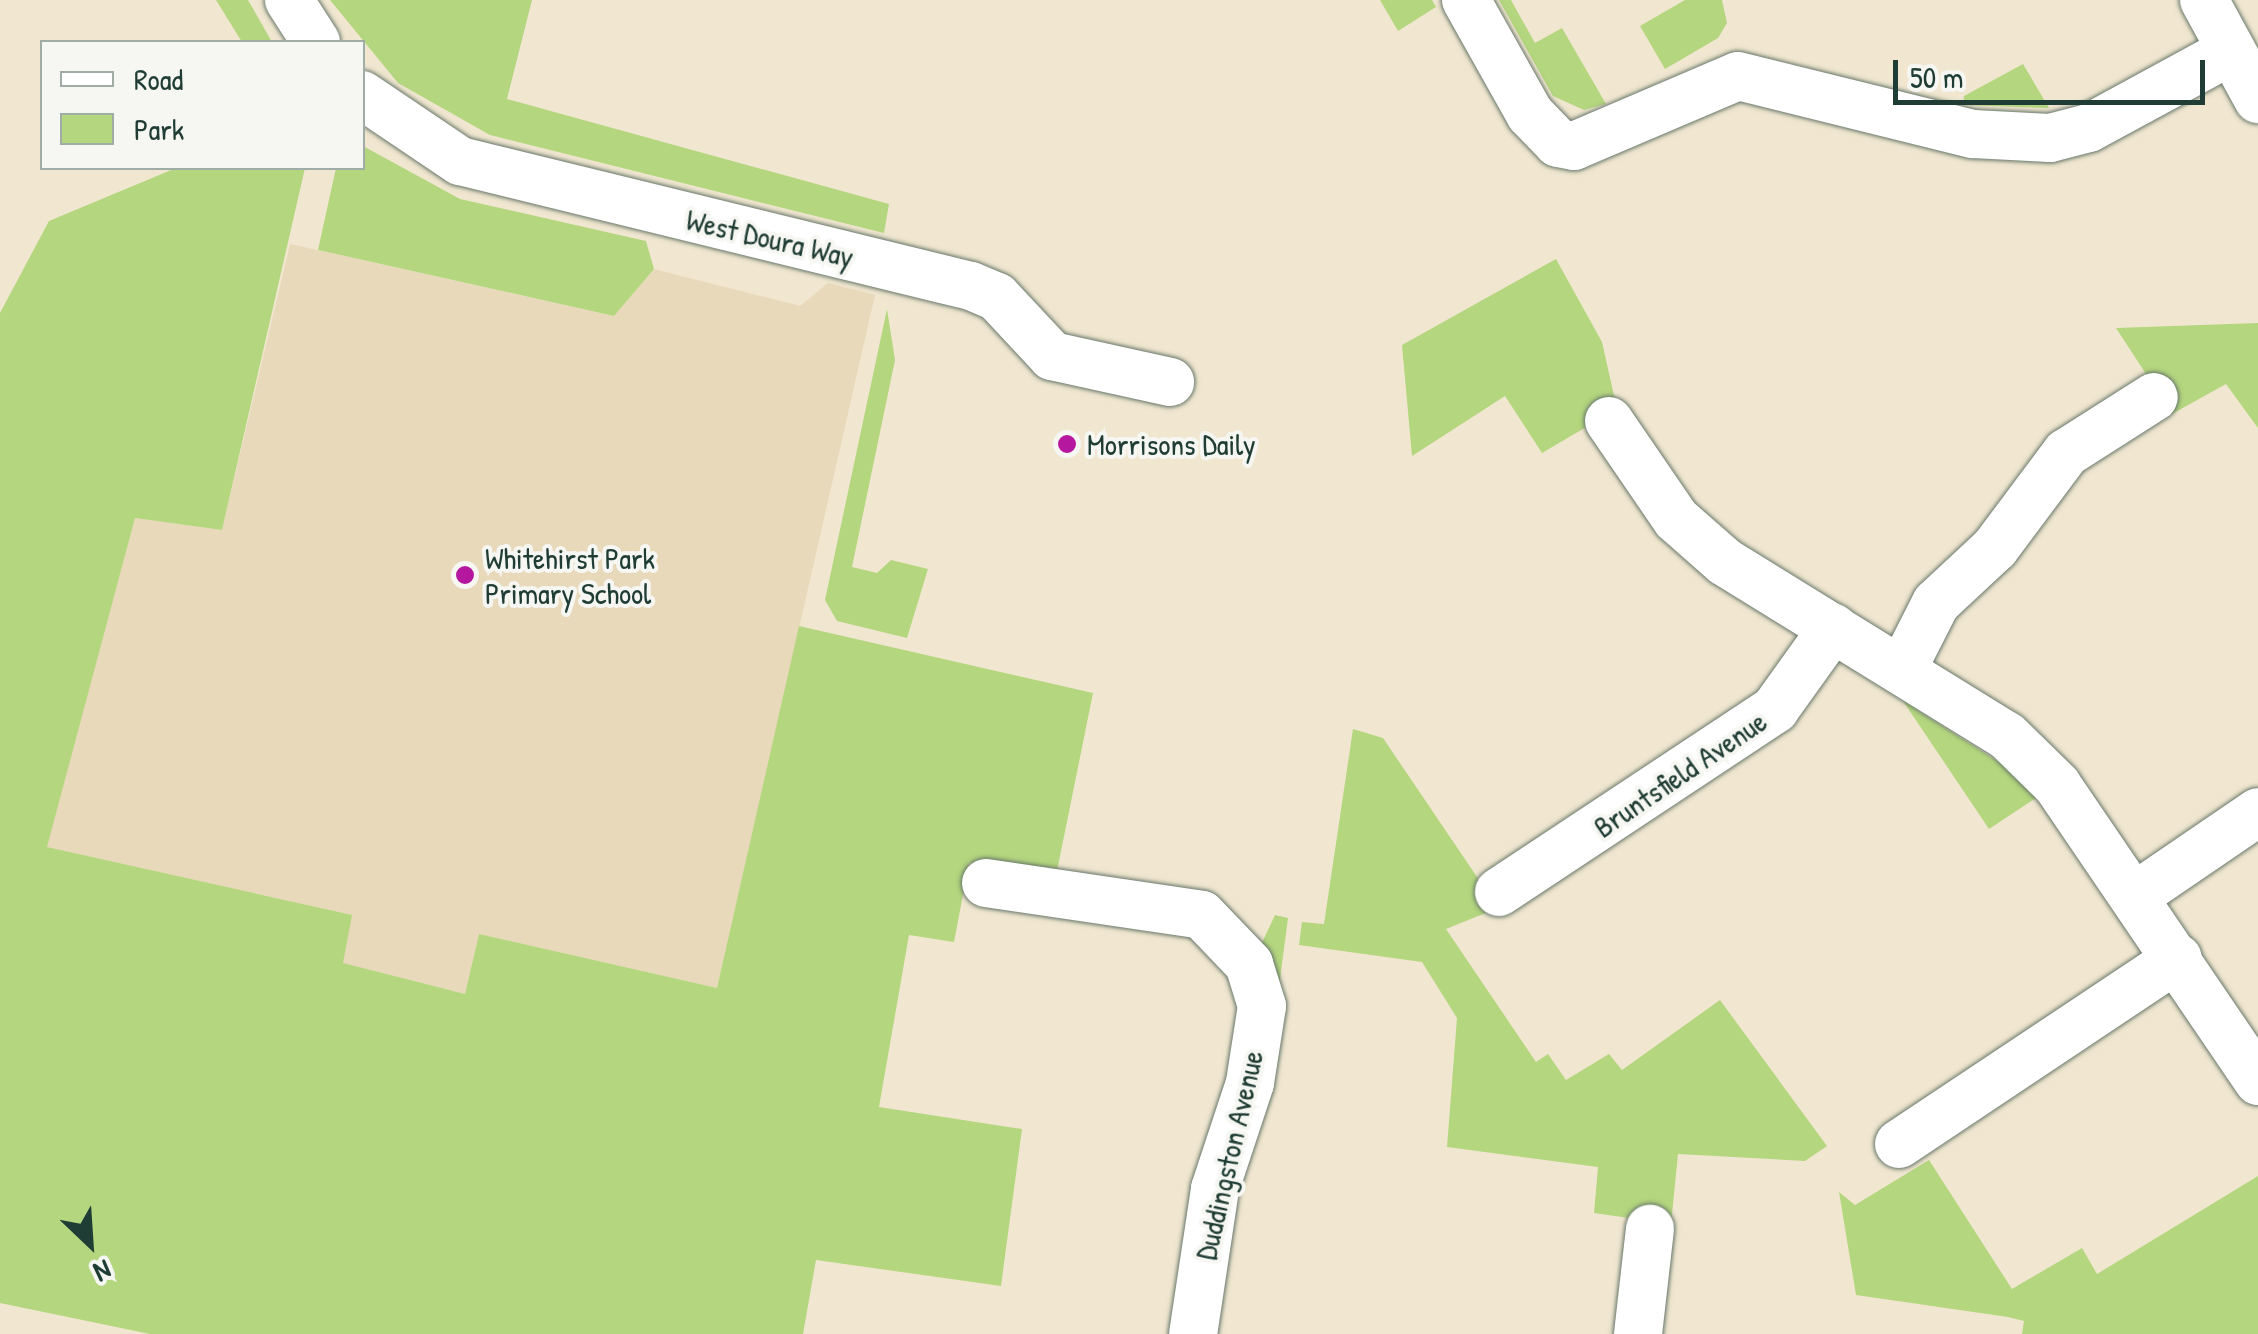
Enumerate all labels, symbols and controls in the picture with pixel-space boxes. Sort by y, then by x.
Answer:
legend [40,40,365,170]
scale bar [1898,40,2210,102]
text: 50 m [1910,57,1963,97]
text: Road [134,59,183,99]
text: Park [134,109,184,149]
street label: West Doura Way [683,201,857,275]
place label: Morrisons Daily [1087,426,1256,462]
marker: Morrisons Daily [1056,433,1078,455]
place label: Whitehirst Park Primary School [485,540,655,610]
marker: Whitehirst Park Primary School [454,564,476,586]
street label: Bruntsfield Avenue [1587,703,1773,845]
street label: Duddingston Avenue [1187,1047,1271,1263]
north arrow [40,1194,140,1294]
text: N [88,1251,117,1292]

